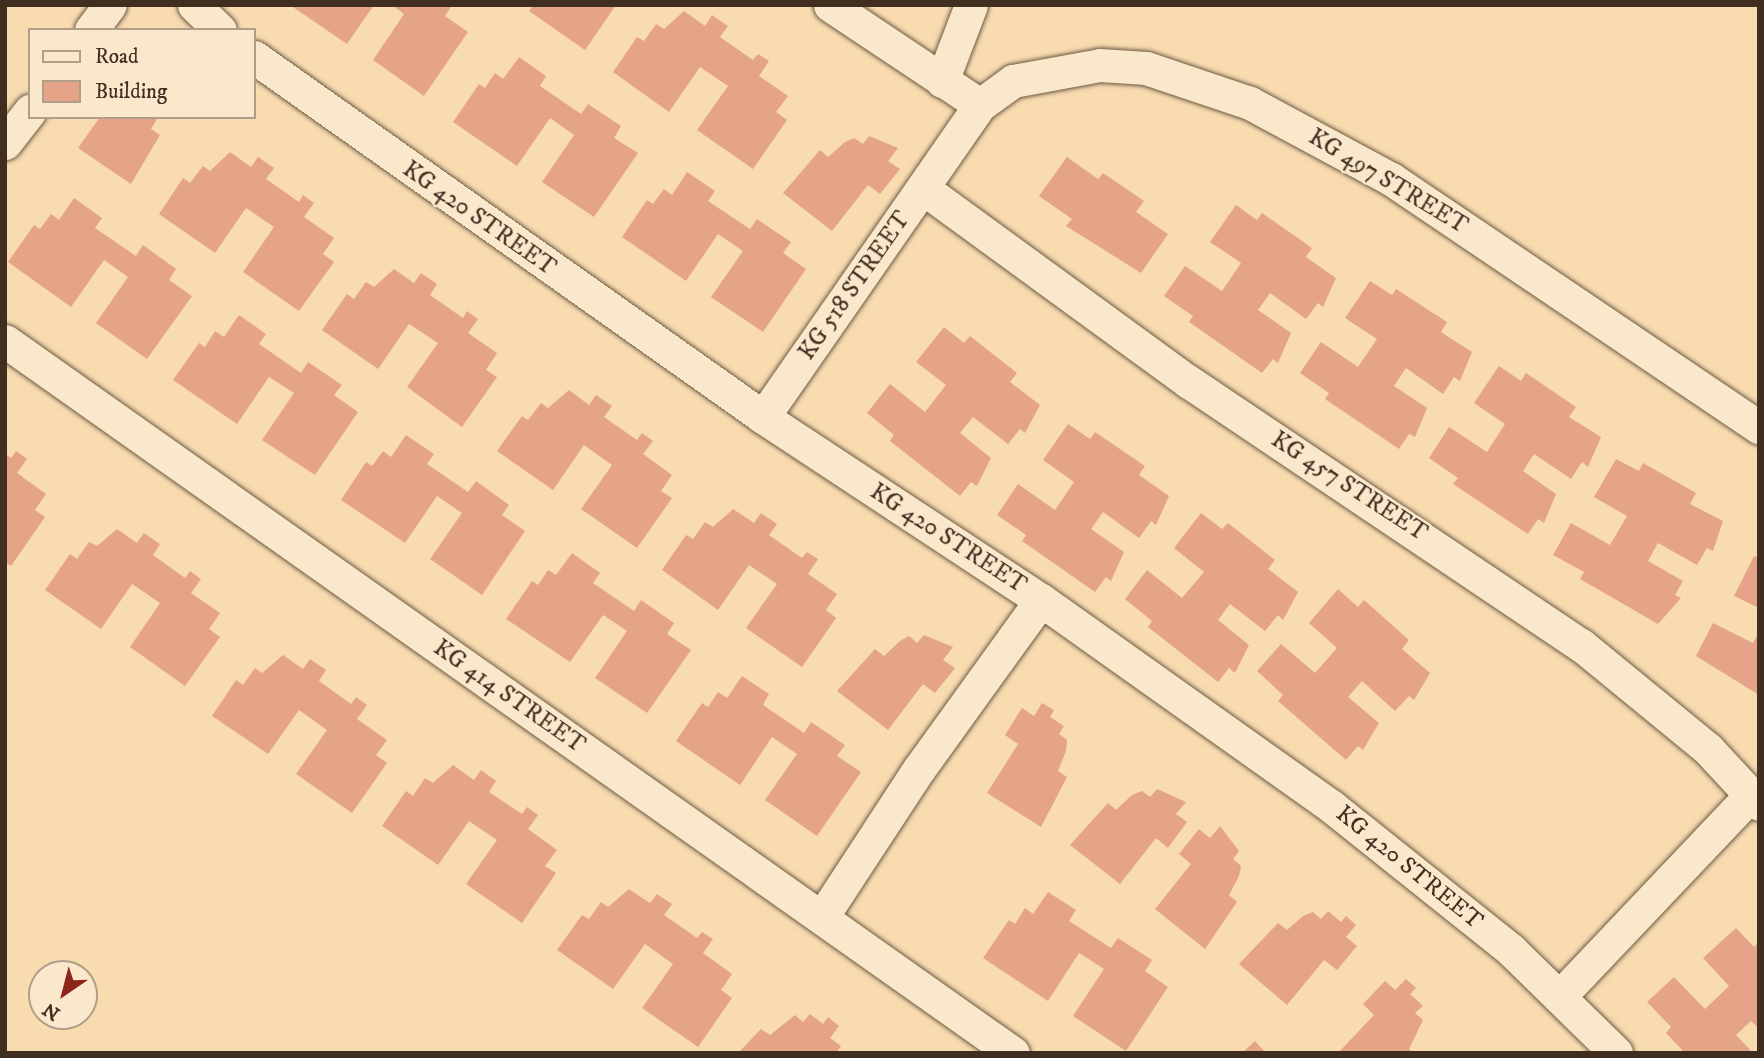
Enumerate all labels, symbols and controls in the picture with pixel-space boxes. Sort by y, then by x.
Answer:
legend [28,28,256,119]
text: Road [95,44,139,70]
text: Building [95,79,167,105]
street label: KG 497 STREET [1303,123,1473,241]
street label: KG 420 STREET [397,155,561,283]
street label: KG 518 STREET [793,206,917,366]
street label: KG 457 STREET [1265,426,1433,548]
street label: KG 420 STREET [864,478,1032,600]
street label: KG 414 STREET [428,634,590,760]
street label: KG 420 STREET [1330,800,1488,936]
north arrow [28,960,98,1030]
text: N [39,997,65,1025]

